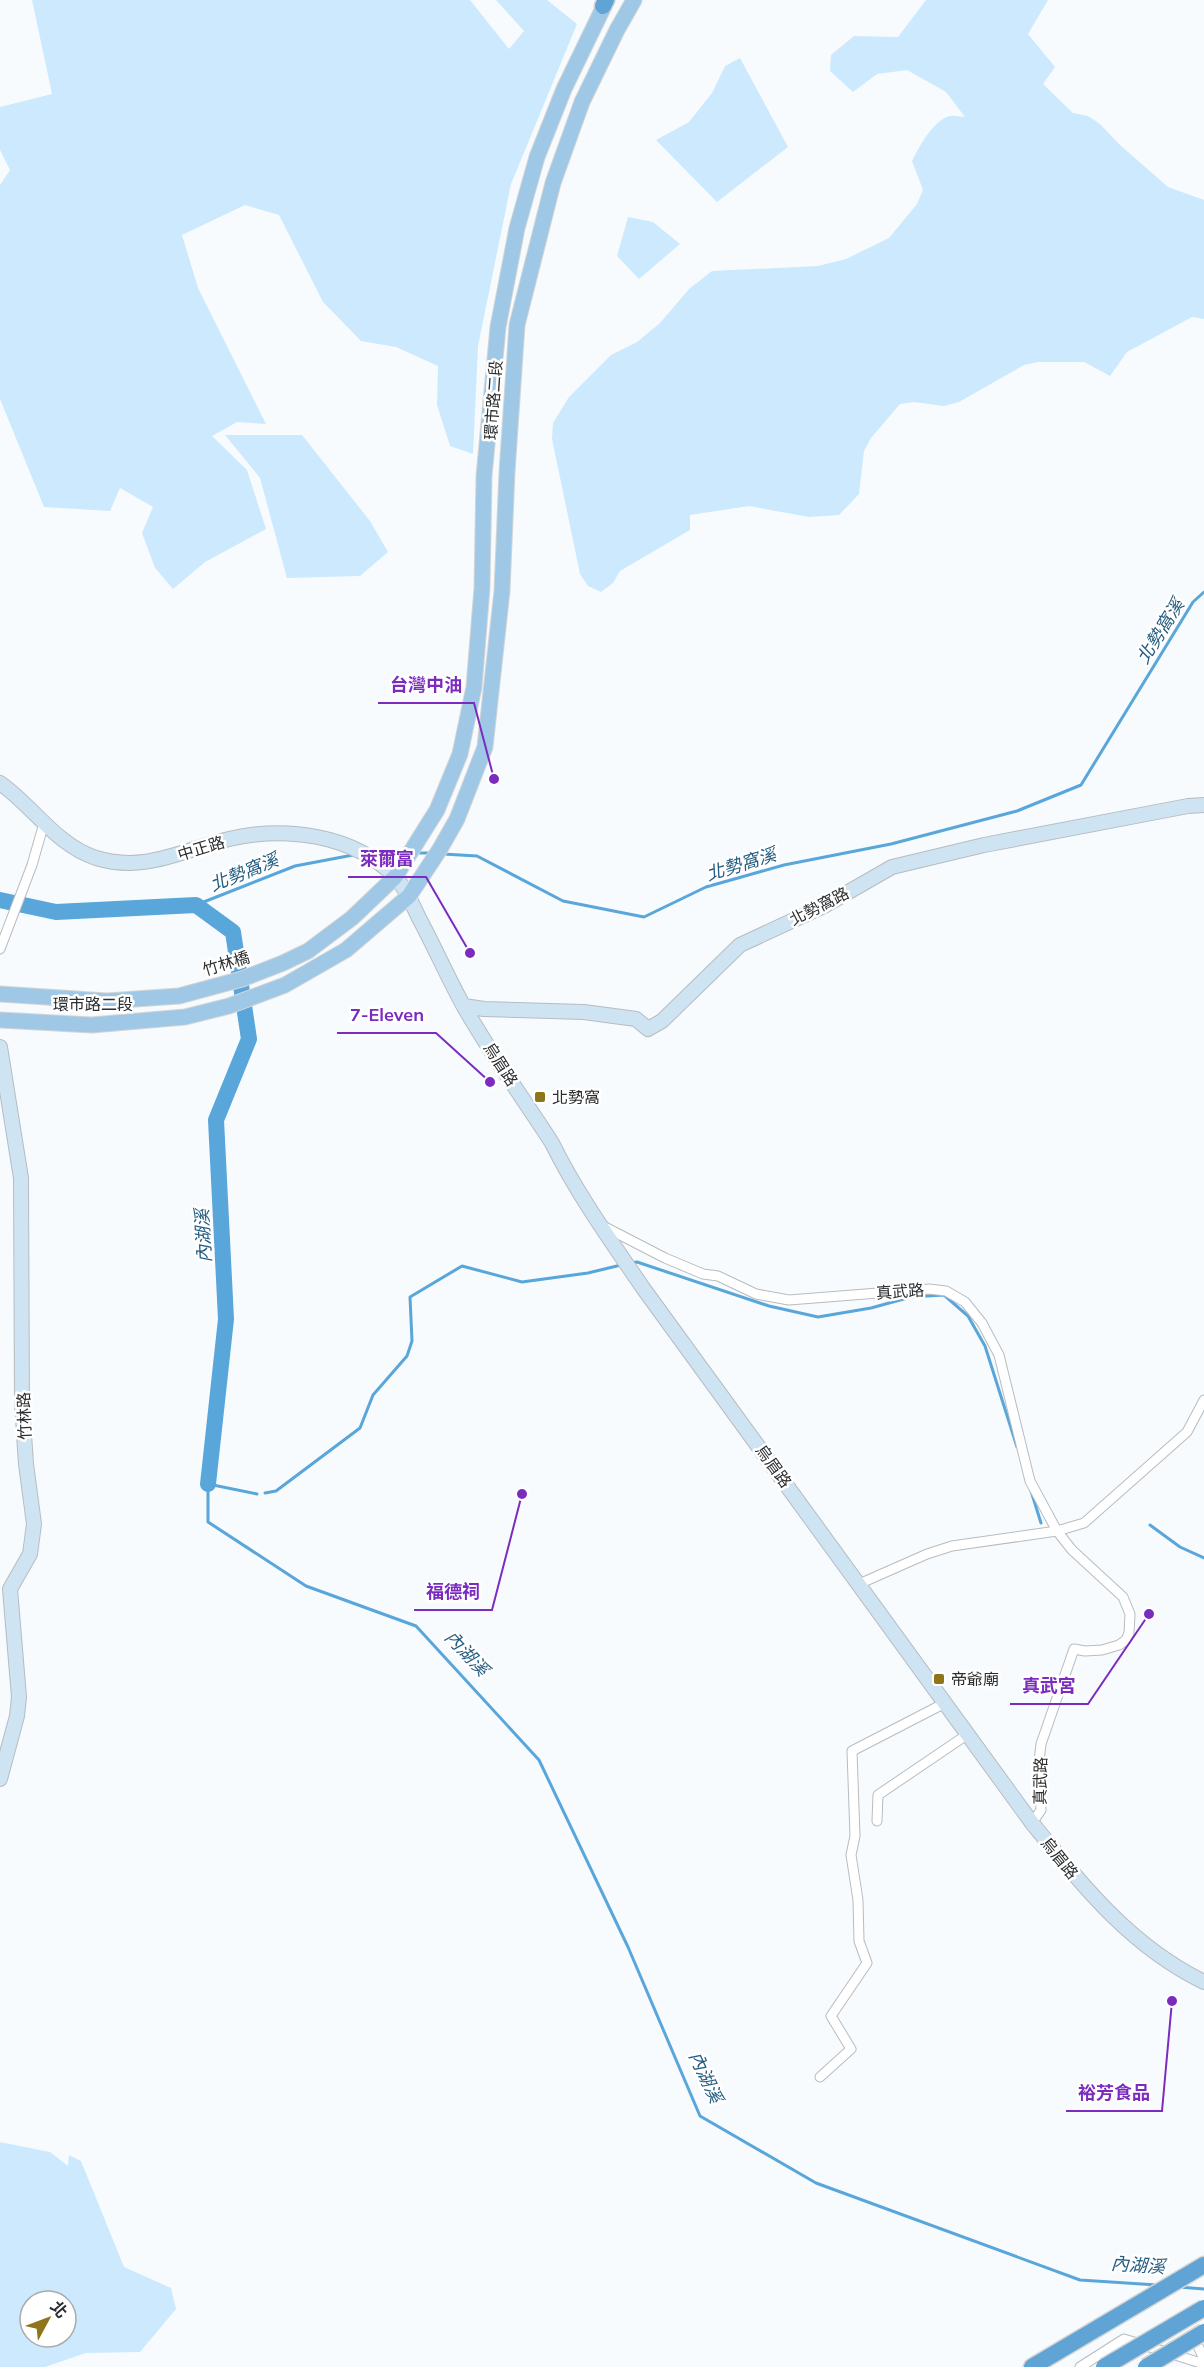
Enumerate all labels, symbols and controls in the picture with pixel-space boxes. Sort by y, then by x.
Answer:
street label: 環市路二段 [480,359,506,441]
water label: 北勢窩溪 [1131,592,1190,668]
callout: 台灣中油 [378,667,474,703]
text: 台灣中油 [390,673,462,696]
street label: 中正路 [175,831,227,865]
callout: 萊爾富 [348,841,426,877]
water label: 北勢窩溪 [703,842,782,886]
water label: 北勢窩溪 [206,847,284,896]
text: 萊爾富 [360,847,414,870]
street label: 北勢窩路 [786,883,852,929]
street label: 竹林橋 [200,946,252,980]
street label: 環市路二段 [53,994,133,1014]
callout: 7-Eleven [337,997,436,1033]
text: 7-Eleven [350,1003,424,1026]
street label: 烏眉路 [480,1038,522,1090]
place label: 北勢窩 [552,1087,600,1107]
marker: 北勢窩 [533,1090,547,1104]
water label: 內湖溪 [190,1205,216,1264]
street label: 真武路 [875,1279,925,1303]
street label: 竹林路 [13,1392,35,1440]
street label: 烏眉路 [752,1441,796,1491]
callout: 福德祠 [414,1574,492,1610]
text: 福德祠 [426,1580,480,1603]
water label: 內湖溪 [440,1625,496,1683]
callout: 真武宮 [1010,1668,1088,1704]
place label: 帝爺廟 [951,1669,999,1689]
marker: 帝爺廟 [932,1672,946,1686]
text: 真武宮 [1022,1674,1076,1697]
street label: 真武路 [1030,1757,1050,1805]
street label: 烏眉路 [1037,1833,1083,1883]
water label: 內湖溪 [684,2048,729,2109]
callout: 裕芳食品 [1066,2075,1162,2111]
text: 裕芳食品 [1078,2081,1150,2104]
water label: 內湖溪 [1110,2252,1169,2279]
north arrow [18,2289,78,2349]
text: 北 [47,2297,72,2322]

